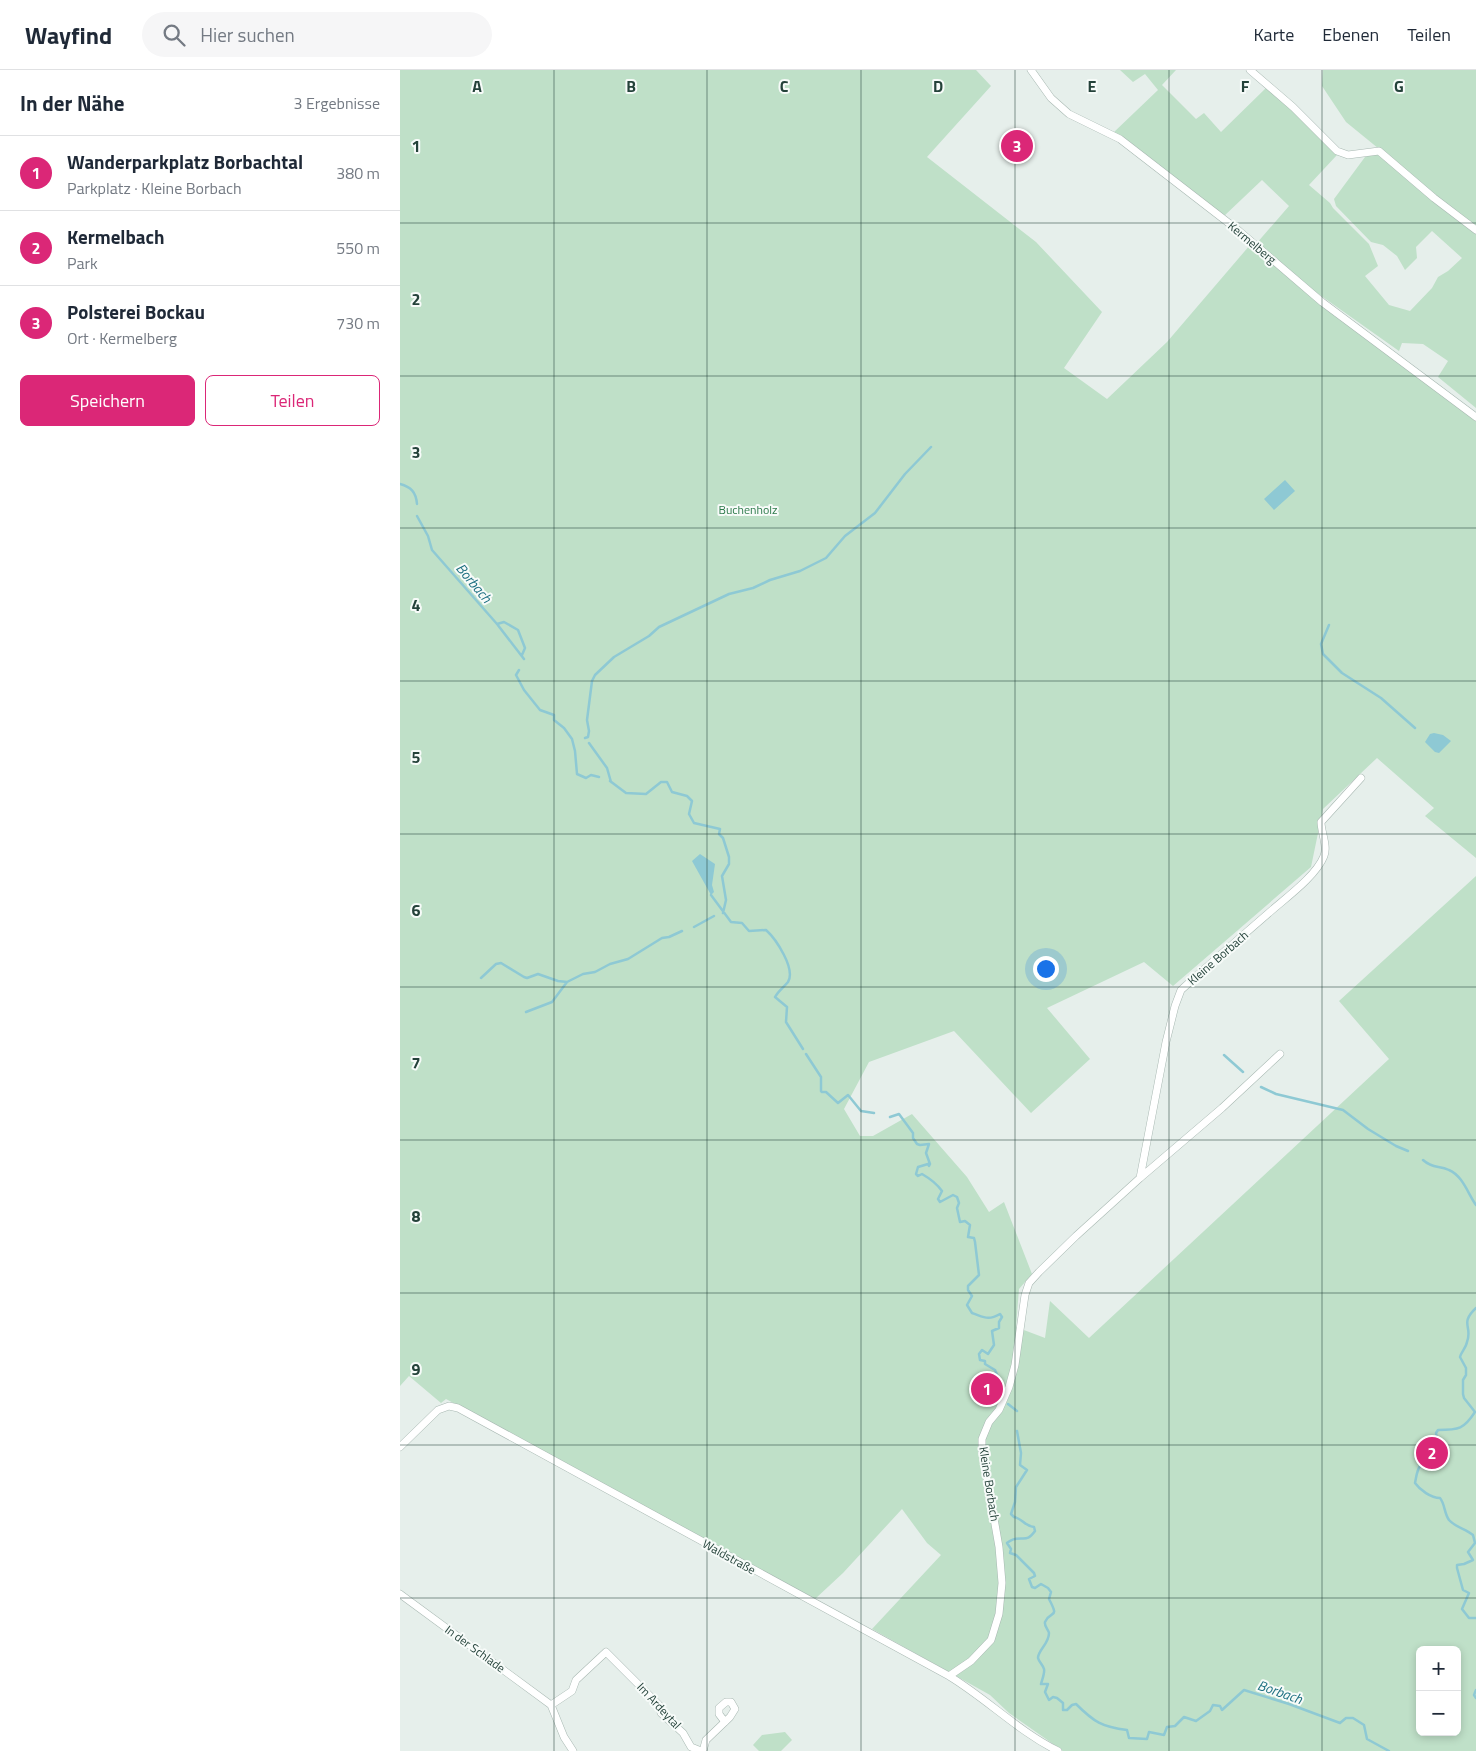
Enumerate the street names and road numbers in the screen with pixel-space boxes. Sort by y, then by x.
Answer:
street label: Kermelberg [1224,217,1281,269]
street label: Kleine Borbach [1183,926,1252,990]
street label: Kleine Borbach [974,1445,1005,1523]
street label: Waldstraße [699,1534,759,1579]
street label: In der Schlade [441,1620,509,1677]
street label: Im Ardeytal [633,1678,686,1733]

